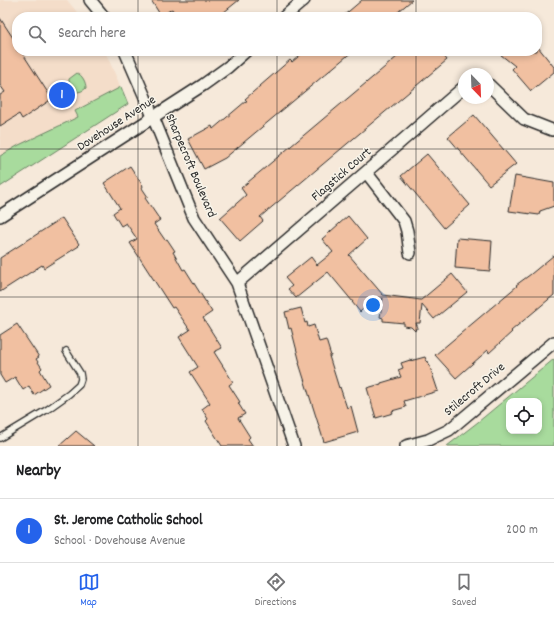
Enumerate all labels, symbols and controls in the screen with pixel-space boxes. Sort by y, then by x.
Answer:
search box [12,12,542,56]
icon: search [26,23,48,45]
text: Search here [58,23,126,45]
north arrow [458,68,494,104]
pin: 1 [49,80,75,110]
street label: Dovehouse Avenue [74,91,160,157]
street label: Sharpecroft Boulevard [160,111,220,221]
street label: Flagstick Court [308,143,376,207]
your location [363,295,383,315]
street label: Stilecroft Drive [440,358,510,421]
map controls [506,398,542,434]
button: locate [506,398,542,434]
text: Nearby [16,460,60,484]
text: St. Jerome Catholic School [54,510,202,532]
text: 1 [28,521,30,540]
text: 200 m [506,521,538,540]
text: School · Dovehouse Avenue [54,532,185,551]
tab: Map [78,571,100,611]
tab: Directions [255,571,297,611]
tab: Saved [452,571,476,611]

